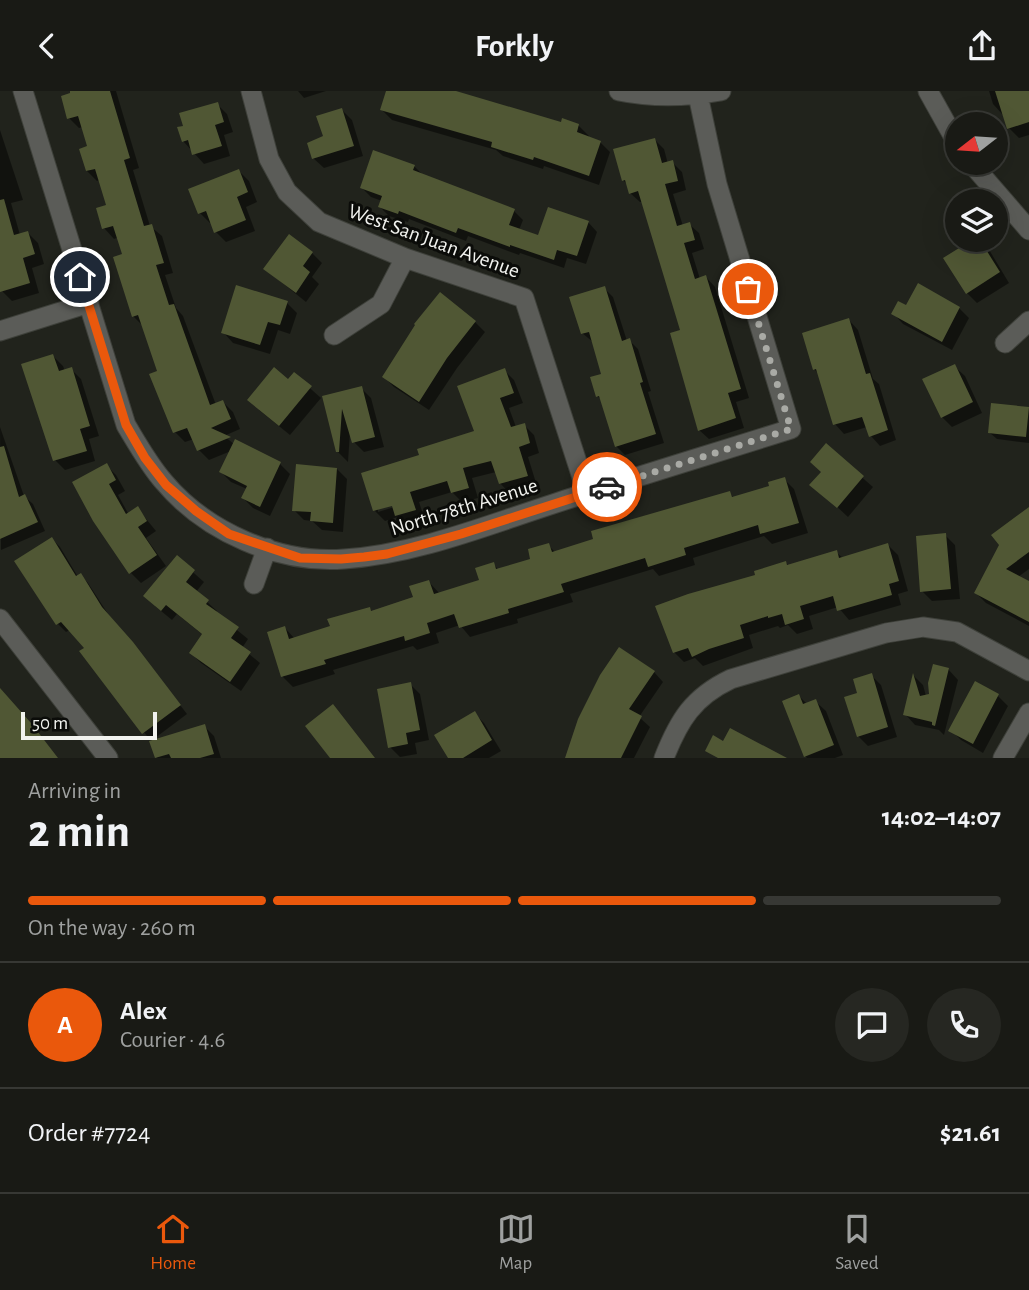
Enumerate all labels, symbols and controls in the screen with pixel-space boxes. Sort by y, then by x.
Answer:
icon: back [28,27,66,65]
icon: share [963,27,1001,65]
text: Forkly [475,30,554,62]
north arrow [945,112,1008,175]
map controls [945,112,1008,252]
button: layers [945,189,1008,252]
street label: West San Juan Avenue [345,200,523,282]
pin [50,247,110,307]
icon: home [61,258,99,296]
pin [718,259,778,319]
icon: bag [729,270,767,308]
courier [572,452,642,522]
icon: car [588,468,626,506]
street label: North 78th Avenue [388,475,540,539]
scale bar [21,709,158,741]
text: 50 m [32,714,68,733]
text: Arriving in [28,780,121,803]
text: 14:02–14:07 [882,804,1001,830]
text: 2 min [28,809,130,855]
text: On the way · 260 m [28,917,196,940]
button: chat [835,988,909,1062]
button: phone [927,988,1001,1062]
text: Alex [120,998,167,1024]
text: A [57,1012,73,1038]
text: Courier · 4.6 [120,1029,225,1052]
text: Order #7724 [28,1120,150,1146]
text: $21.61 [940,1120,1001,1146]
tab: Home [150,1210,196,1275]
tab: Map [497,1210,535,1275]
tab: Saved [835,1210,879,1275]

